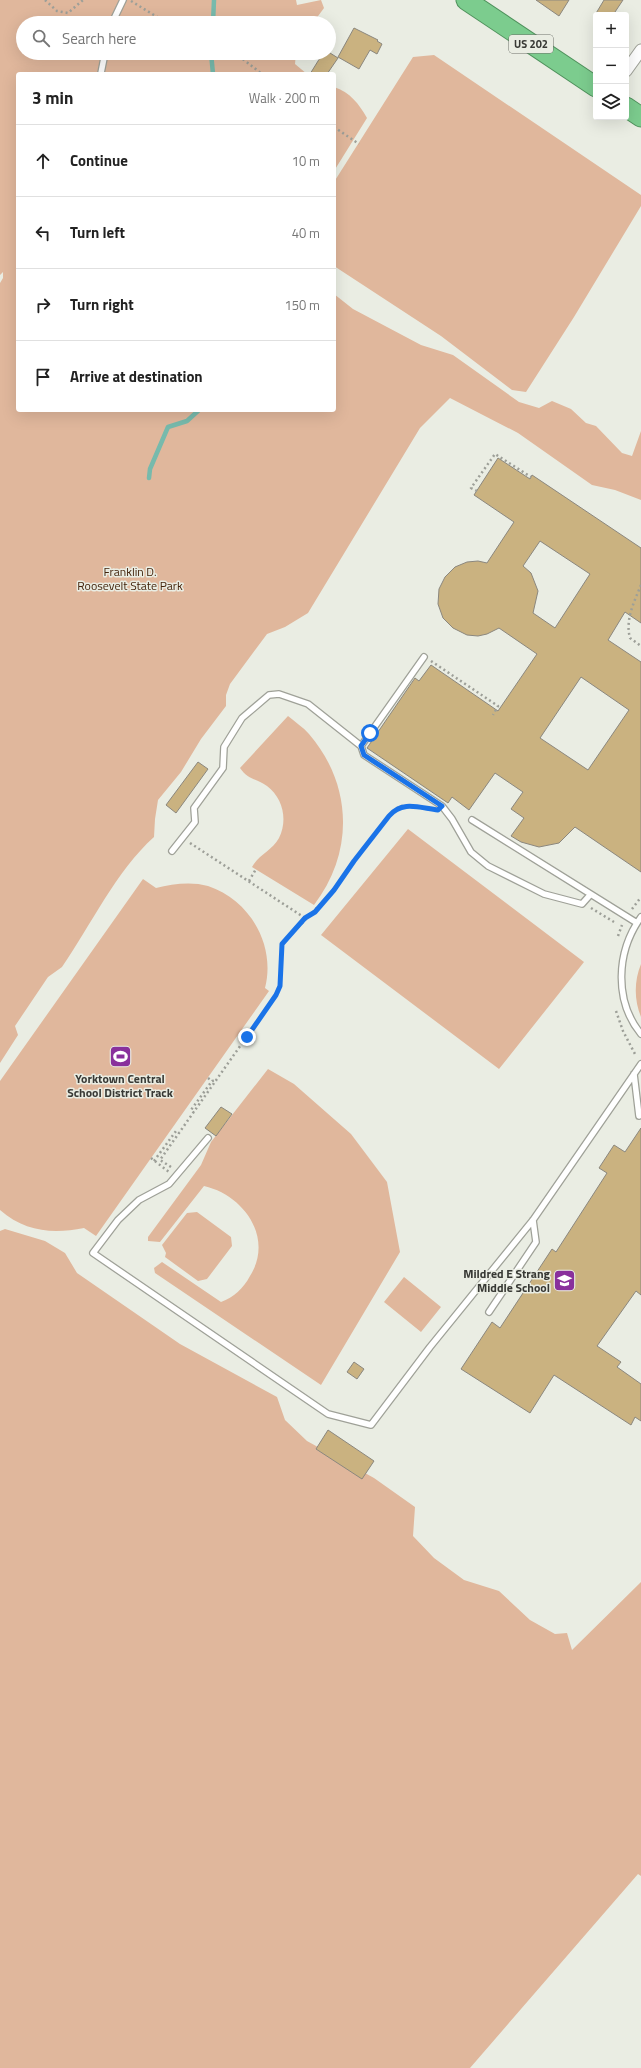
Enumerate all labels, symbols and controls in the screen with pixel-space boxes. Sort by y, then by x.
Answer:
map controls [593,12,629,120]
button: + [593,12,629,48]
search box [16,16,336,60]
icon: search [30,27,52,49]
text: Search here [62,27,136,50]
road number: US 202 [509,35,553,53]
button: − [593,48,629,84]
button: layers [593,84,629,120]
text: 3 min [32,85,73,111]
text: Walk · 200 m [249,88,320,108]
text: Continue [70,149,128,172]
icon: ahead [32,150,54,172]
text: 10 m [292,151,320,171]
text: Turn left [70,221,125,244]
icon: left [32,222,54,244]
text: 40 m [292,223,320,243]
text: Turn right [70,293,134,316]
icon: right [32,294,54,316]
text: 150 m [284,295,320,315]
text: Arrive at destination [70,365,203,388]
icon: arrive [32,366,54,388]
park label: Franklin D. Roosevelt State Park [77,562,183,595]
route start [361,724,379,742]
route end [238,1028,256,1046]
sports icon: Yorktown Central School District Track [107,1044,133,1070]
place label: Yorktown Central School District Track [67,1069,174,1102]
place label: Mildred E Strang Middle School [463,1264,551,1297]
school or university icon: Mildred E Strang Middle School [552,1267,578,1293]

